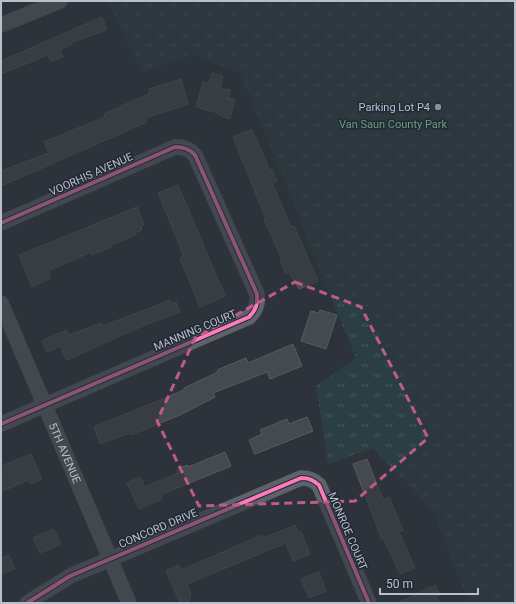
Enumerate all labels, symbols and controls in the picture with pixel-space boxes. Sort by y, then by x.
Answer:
place label: Parking Lot P4 [359,101,430,114]
marker: Parking Lot P4 [433,102,443,112]
park label: Van Saun County Park [339,118,448,131]
street label: VOORHIS AVENUE [47,150,135,199]
street label: MANNING COURT [152,307,239,354]
street label: 5TH AVENUE [46,421,83,485]
street label: MONROE COURT [325,490,370,572]
street label: CONCORD DRIVE [117,506,200,551]
scale bar [380,570,478,596]
text: 50 m [386,577,413,591]

